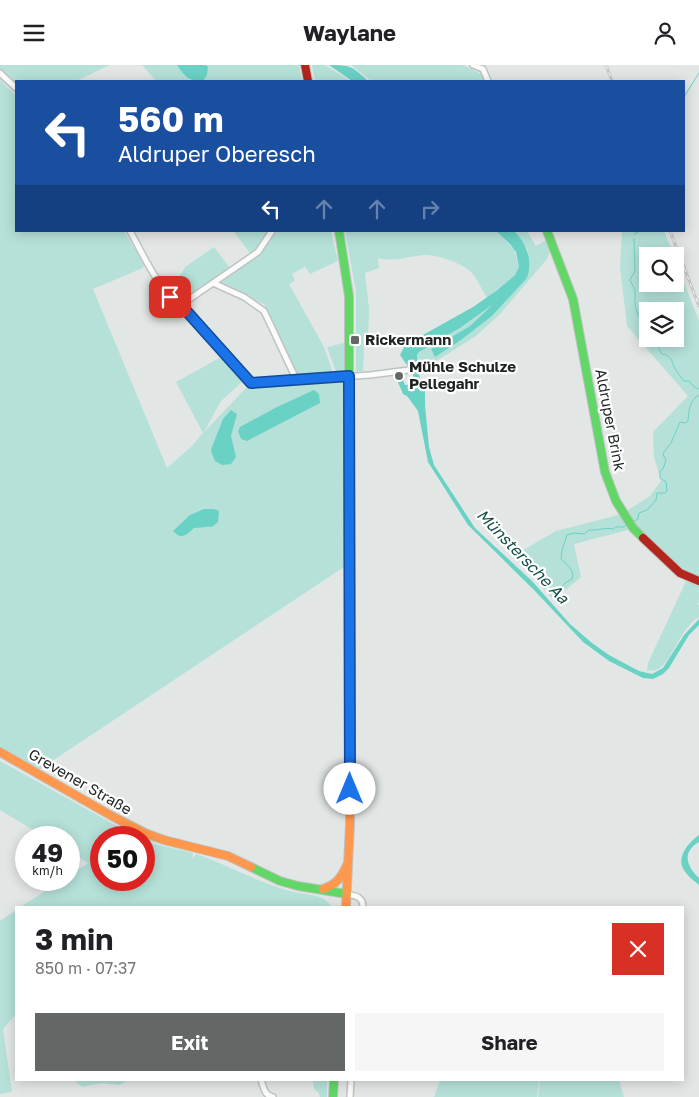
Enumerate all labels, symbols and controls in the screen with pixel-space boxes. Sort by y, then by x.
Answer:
icon: menu [20,19,48,47]
text: Waylane [303,19,396,46]
icon: person [651,19,679,47]
text: 560 m [118,98,224,140]
icon: left [35,100,100,165]
text: Aldruper Oberesch [118,140,316,167]
icon: left [257,195,285,223]
icon: ahead [310,195,338,223]
icon: ahead [363,195,391,223]
icon: right [416,195,444,223]
map controls [639,247,684,347]
button: search [639,247,684,292]
pin [149,276,191,318]
icon: arrive [156,283,184,311]
button: layers [639,302,684,347]
place label: Rickermann [365,330,451,348]
marker: Rickermann [349,334,361,346]
place label: Mühle Schulze Pellegahr [409,357,516,392]
street label: Aldruper Brink [592,367,630,473]
marker: Mühle Schulze Pellegahr [393,370,405,382]
water label: Münstersche Aa [473,505,574,608]
street label: Grevener Straße [26,744,135,818]
position arrow [323,762,375,814]
speed limit sign: 50 [90,826,155,891]
text: 49 [32,837,63,868]
text: km/h [32,863,63,878]
text: 3 min [35,921,113,957]
button: close [612,923,664,975]
text: 850 m · 07:37 [35,958,136,978]
button: Exit [35,1013,345,1071]
button: Share [355,1013,664,1071]

